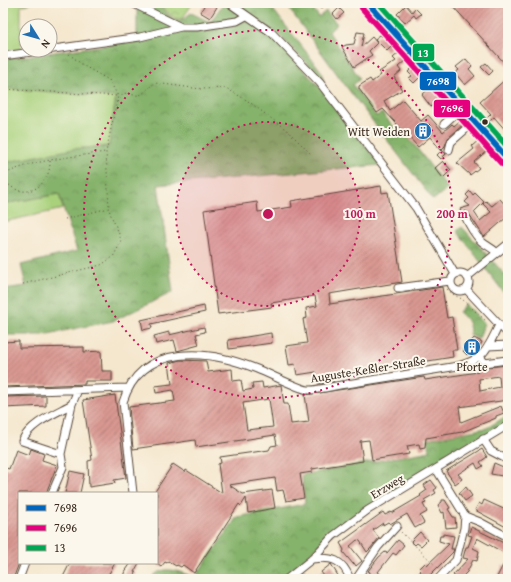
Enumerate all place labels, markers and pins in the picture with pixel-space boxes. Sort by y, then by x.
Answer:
unlabelled marker [480,117,490,127]
building icon: Witt Weiden [413,121,433,141]
place label: Witt Weiden [348,123,410,140]
centre of rings [261,207,275,221]
building icon: Pforte [462,337,482,357]
place label: Pforte [456,358,488,375]

